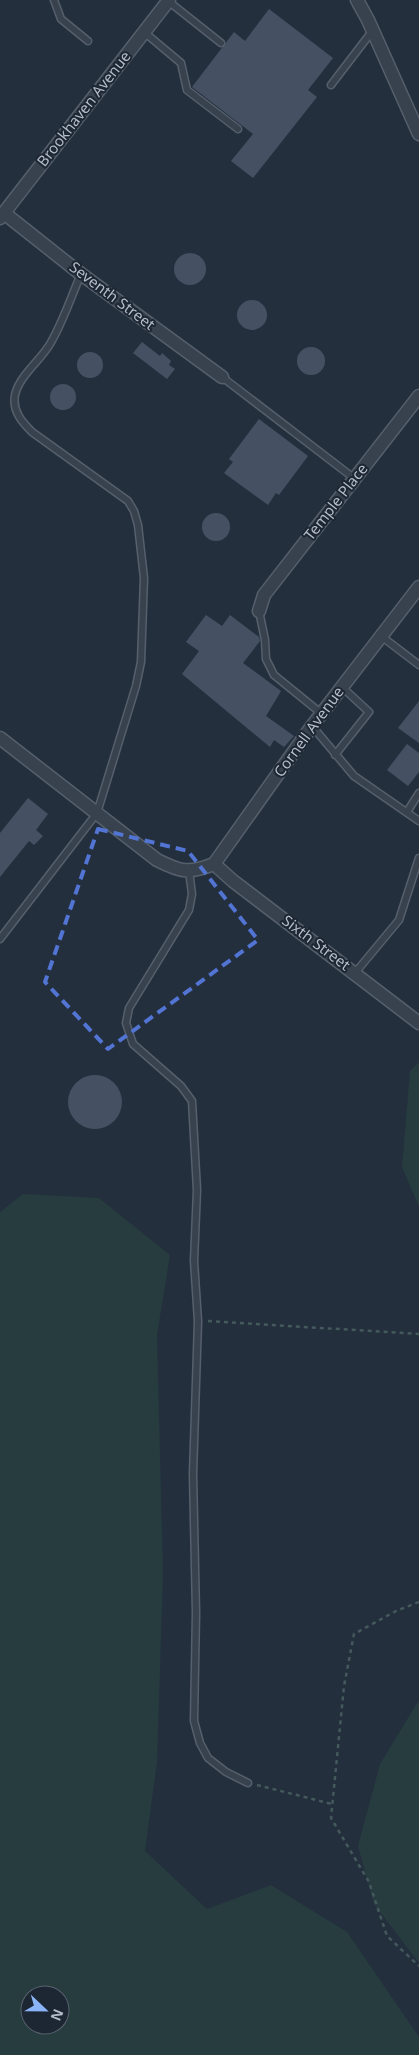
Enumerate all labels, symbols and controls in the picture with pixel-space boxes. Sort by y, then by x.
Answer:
street label: Brookhaven Avenue [32,47,135,170]
street label: Seventh Street [66,256,160,334]
street label: Temple Place [299,459,371,544]
street label: Cornell Avenue [269,682,348,780]
street label: Sixth Street [278,910,355,975]
north arrow [20,1985,70,2035]
text: N [47,2006,68,2024]

